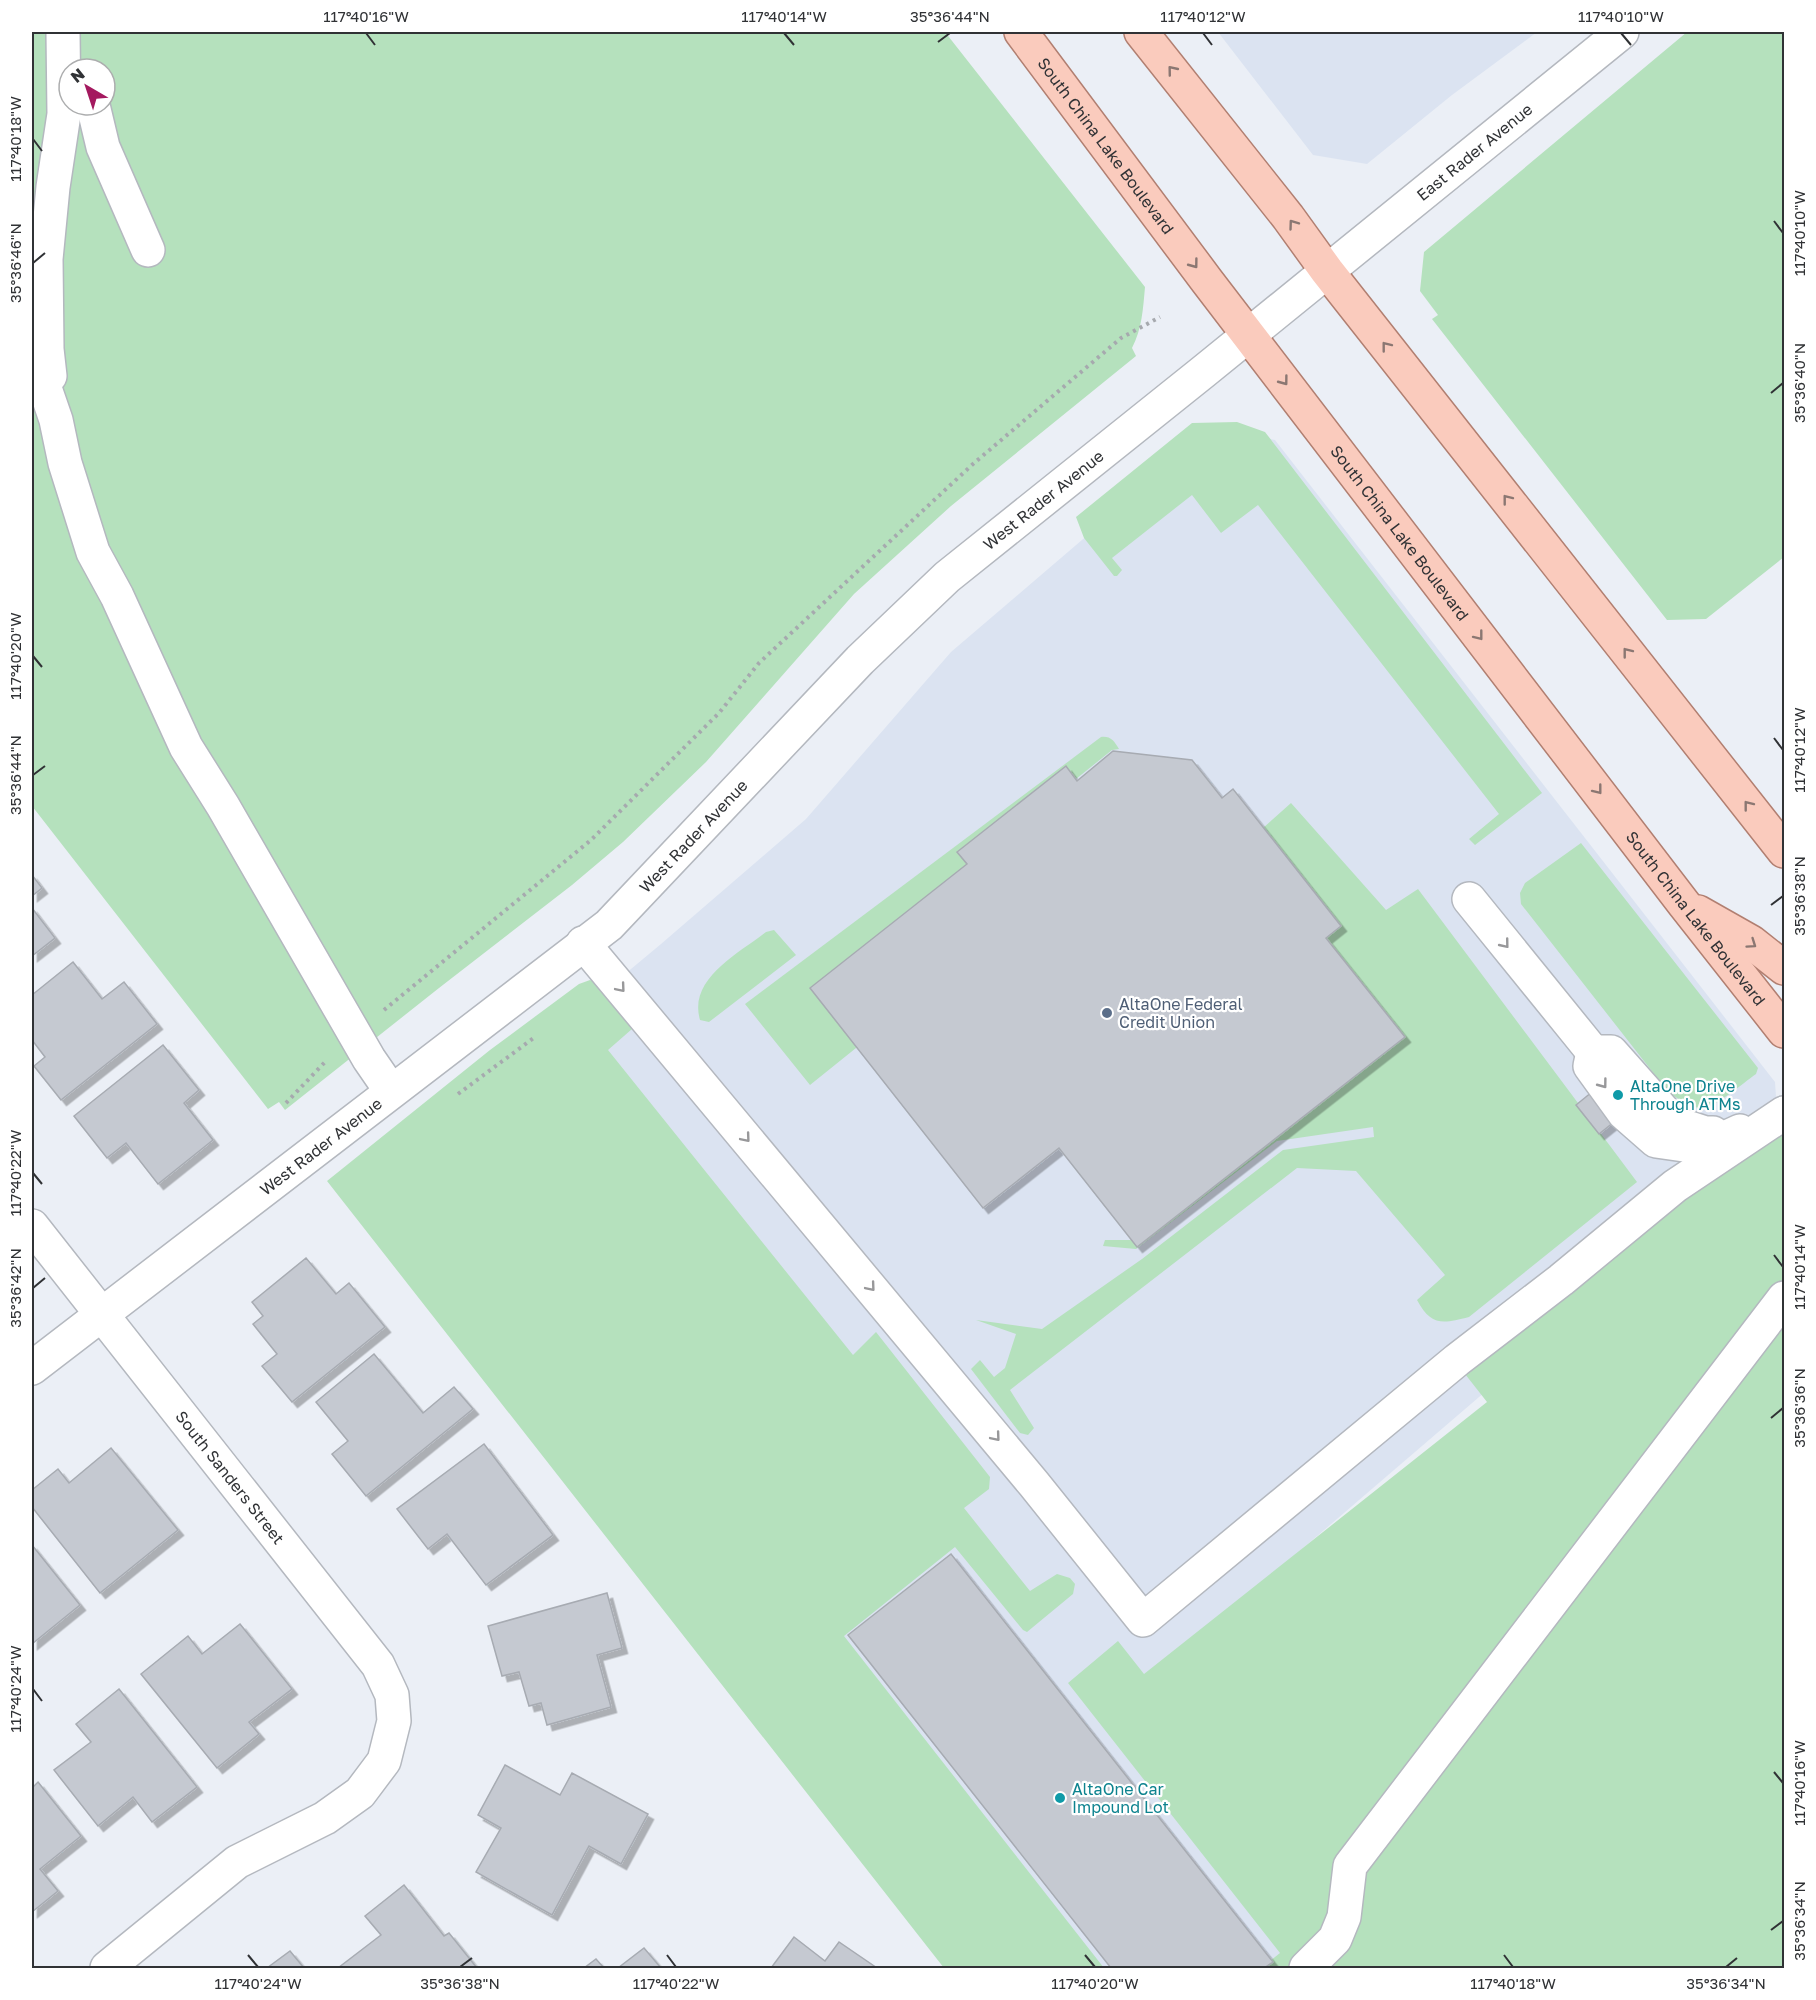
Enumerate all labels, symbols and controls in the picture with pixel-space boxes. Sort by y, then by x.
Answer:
text: 117°40'16"W [323,7,409,25]
text: 117°40'14"W [741,7,827,25]
text: 35°36'44"N [910,7,990,25]
text: 117°40'12"W [1160,7,1246,25]
text: 117°40'10"W [1578,7,1664,25]
street label: South China Lake Boulevard [1033,53,1178,238]
north arrow [57,57,117,117]
text: N [67,64,89,87]
one-way arrow [1169,66,1180,77]
text: 117°40'18"W [6,96,24,182]
street label: East Rader Avenue [1412,99,1536,205]
text: 117°40'10"W [1790,190,1808,276]
one-way arrow [1289,219,1300,230]
text: 35°36'46"N [6,223,24,303]
one-way arrow [1187,257,1198,268]
one-way arrow [1383,342,1394,353]
text: 35°36'40"N [1790,343,1808,423]
one-way arrow [1276,375,1287,386]
street label: South China Lake Boulevard [1326,441,1473,625]
street label: West Rader Avenue [979,446,1107,554]
one-way arrow [1503,495,1514,506]
text: 117°40'20"W [6,612,24,700]
one-way arrow [1472,629,1483,640]
one-way arrow [1624,648,1635,659]
text: 117°40'12"W [1790,707,1808,793]
text: 35°36'44"N [6,735,24,815]
street label: West Rader Avenue [635,775,752,897]
one-way arrow [1591,784,1602,795]
one-way arrow [1745,801,1756,812]
street label: South China Lake Boulevard [1622,827,1770,1009]
text: 35°36'38"N [1790,856,1808,936]
one-way arrow [1746,937,1757,948]
one-way arrow [1498,938,1509,949]
one-way arrow [613,981,624,992]
place label: AltaOne Federal Credit Union [1119,994,1243,1032]
marker: AltaOne Federal Credit Union [1100,1006,1114,1020]
place label: AltaOne Drive Through ATMs [1630,1076,1740,1114]
one-way arrow [1595,1077,1606,1088]
marker: AltaOne Drive Through ATMs [1611,1088,1625,1102]
street label: West Rader Avenue [256,1093,386,1200]
text: 117°40'22"W [6,1130,24,1216]
one-way arrow [739,1131,750,1142]
text: 117°40'14"W [1790,1224,1808,1310]
text: 35°36'42"N [6,1248,24,1328]
one-way arrow [864,1281,875,1292]
text: 35°36'36"N [1790,1368,1808,1448]
street label: South Sanders Street [171,1407,289,1548]
one-way arrow [988,1430,999,1441]
text: 117°40'24"W [6,1645,24,1733]
text: 117°40'16"W [1790,1740,1808,1826]
place label: AltaOne Car Impound Lot [1072,1779,1169,1817]
marker: AltaOne Car Impound Lot [1053,1791,1067,1805]
text: 35°36'34"N [1790,1881,1808,1961]
text: 117°40'24"W [214,1974,302,1992]
text: 35°36'38"N [420,1974,500,1992]
text: 117°40'22"W [633,1974,719,1992]
text: 117°40'20"W [1051,1974,1139,1992]
text: 117°40'18"W [1470,1974,1556,1992]
text: 35°36'34"N [1686,1974,1766,1992]

